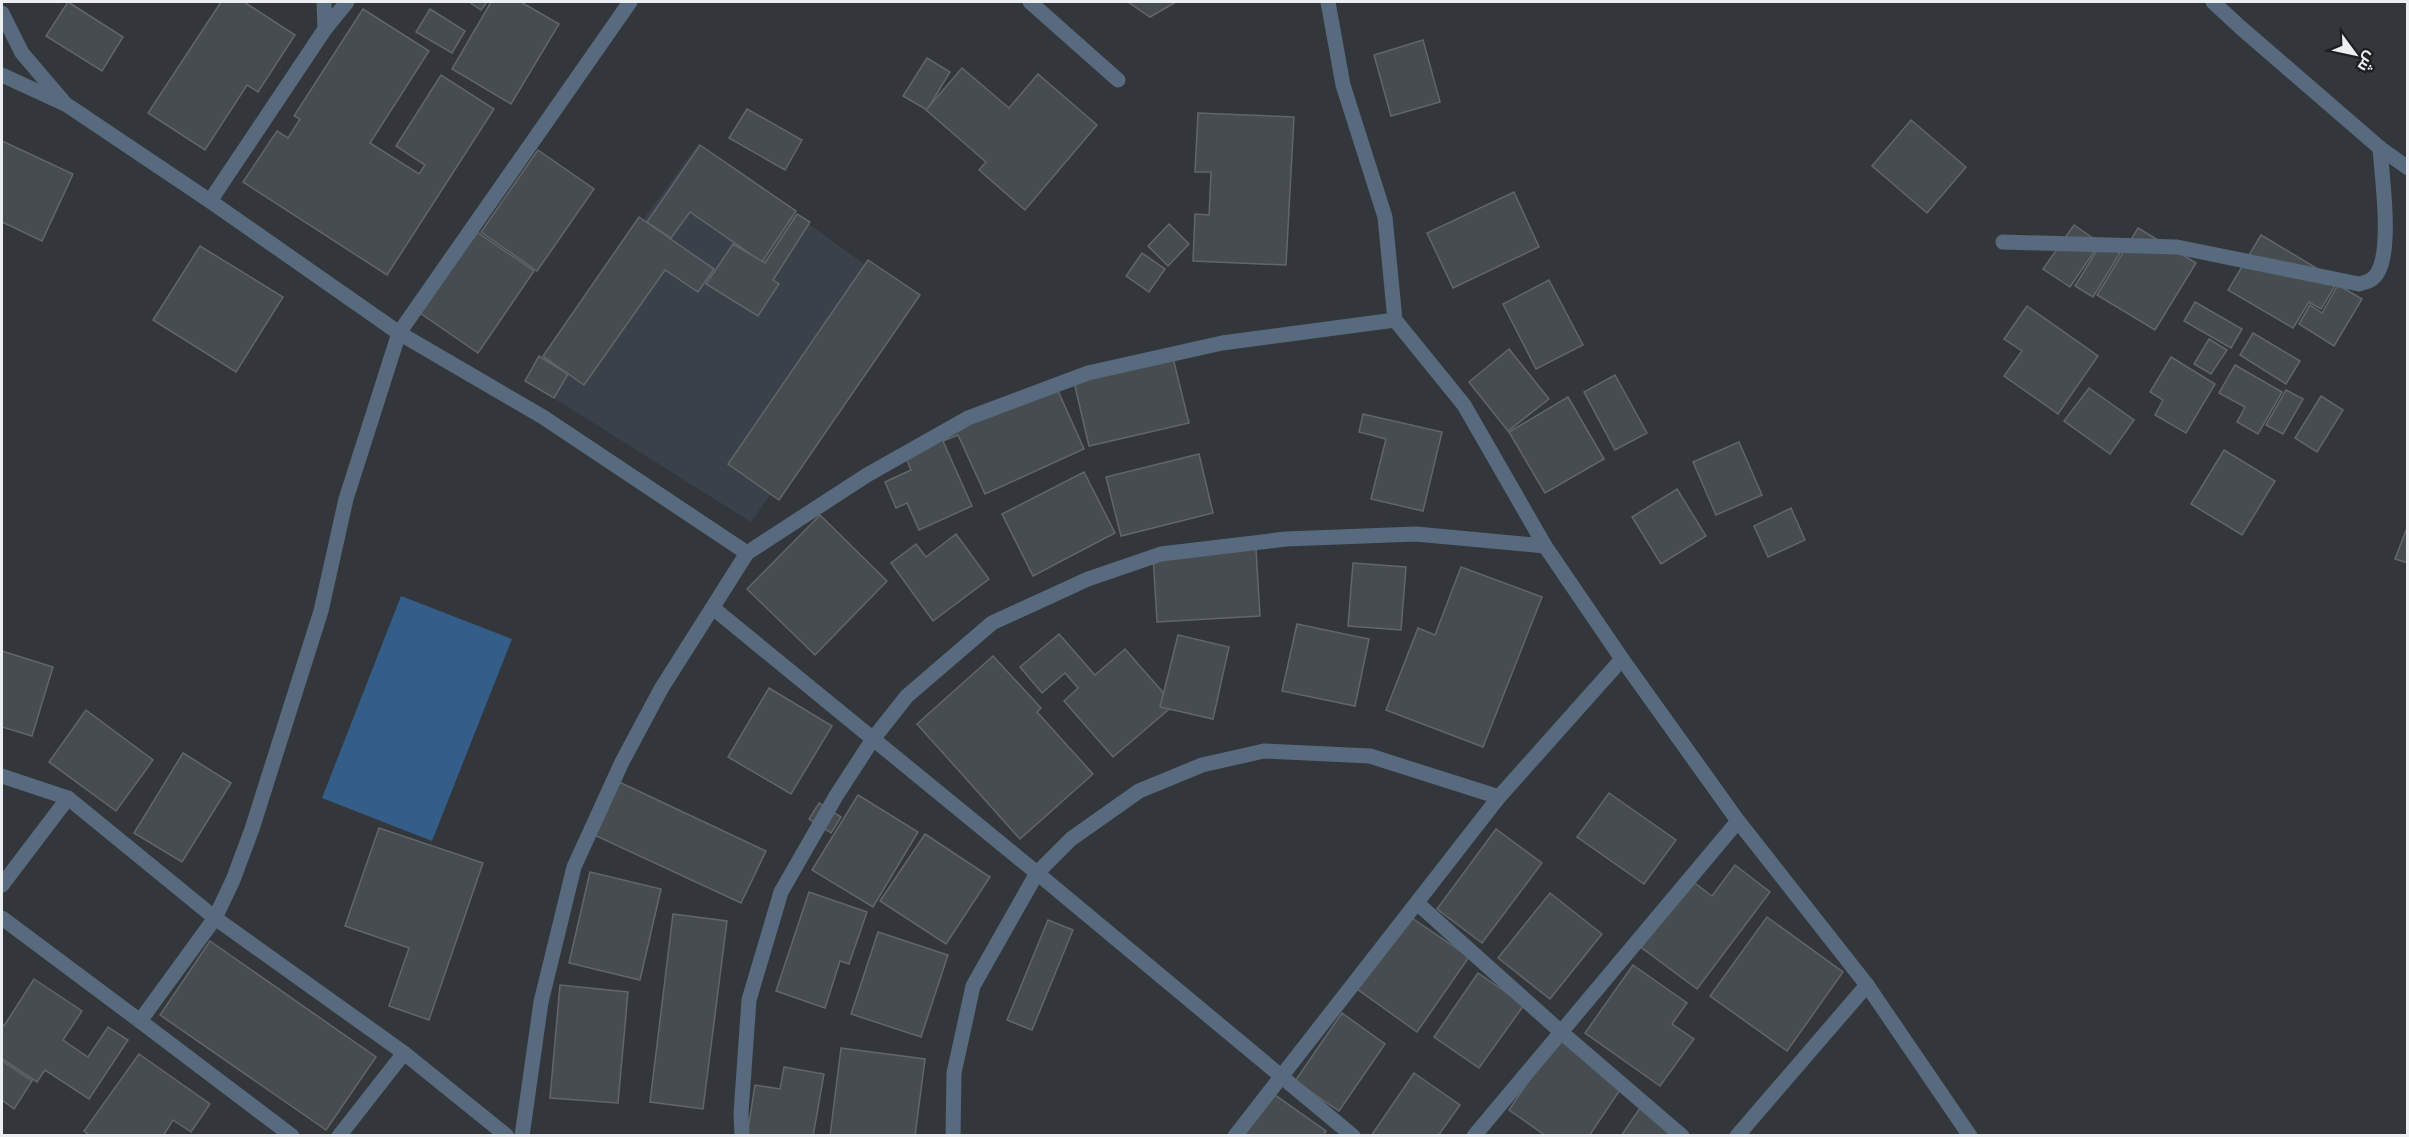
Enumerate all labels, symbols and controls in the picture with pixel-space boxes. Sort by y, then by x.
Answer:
north arrow [2325,24,2385,84]
text: ش [2353,48,2382,76]

